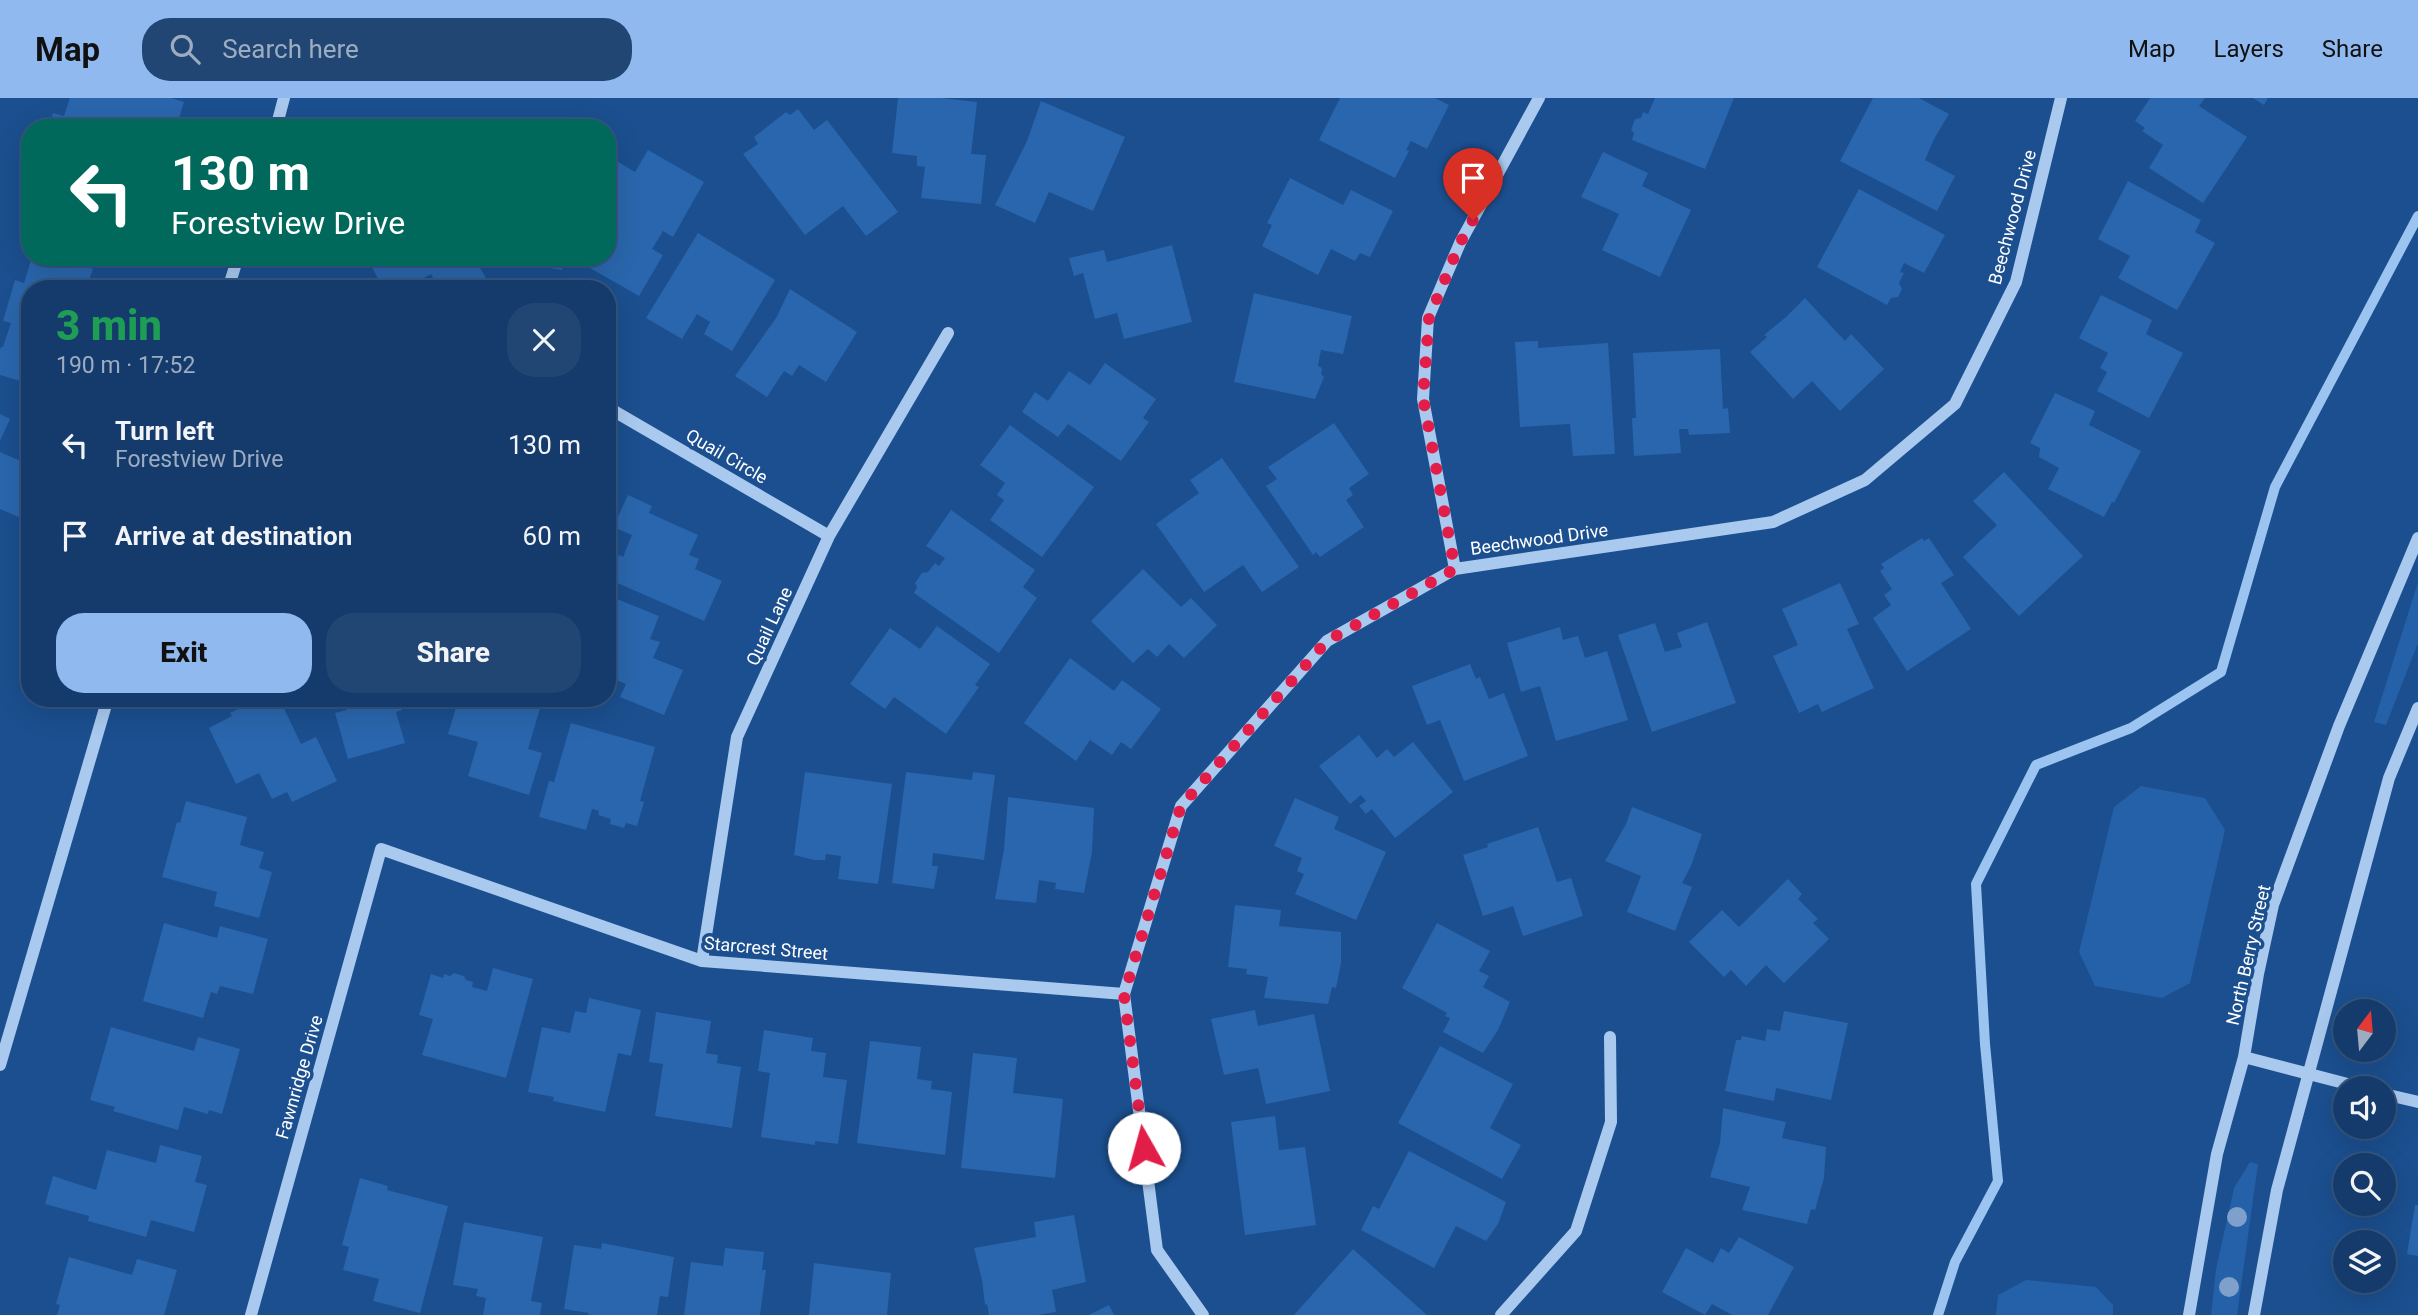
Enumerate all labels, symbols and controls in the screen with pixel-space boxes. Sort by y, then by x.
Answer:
search box [142,18,632,81]
text: Map [35,30,100,69]
icon: search [166,30,204,68]
text: Search here [222,34,359,64]
text: Map [2128,35,2176,63]
text: Layers [2214,35,2284,63]
text: Share [2322,35,2383,63]
text: 130 m [171,145,310,202]
icon: left [56,147,147,238]
street label: Beechwood Drive [1984,147,2040,287]
pin [1443,148,1503,220]
icon: arrive [1454,159,1492,197]
text: Forestview Drive [171,204,405,242]
text: 3 min [56,301,162,350]
button: close [507,303,581,377]
text: 190 m · 17:52 [56,352,195,379]
text: Turn left [115,416,214,446]
street label: Quail Circle [682,424,772,488]
icon: left [56,426,94,464]
text: 130 m [508,430,581,460]
text: Forestview Drive [115,446,283,473]
icon: arrive [56,517,94,555]
street label: Beechwood Drive [1469,519,1609,559]
text: Arrive at destination [115,521,352,551]
text: 60 m [523,521,581,551]
street label: Quail Lane [742,583,796,669]
button: Exit [56,613,312,693]
button: Share [326,613,581,693]
street label: North Berry Street [2222,883,2274,1027]
street label: Starcrest Street [703,932,829,964]
north arrow [2333,999,2396,1062]
map controls [2333,999,2396,1293]
street label: Fawnridge Drive [271,1013,327,1141]
button: sound [2333,1076,2396,1139]
position arrow [1107,1111,1181,1185]
button: search [2333,1153,2396,1216]
button: layers [2333,1230,2396,1293]

